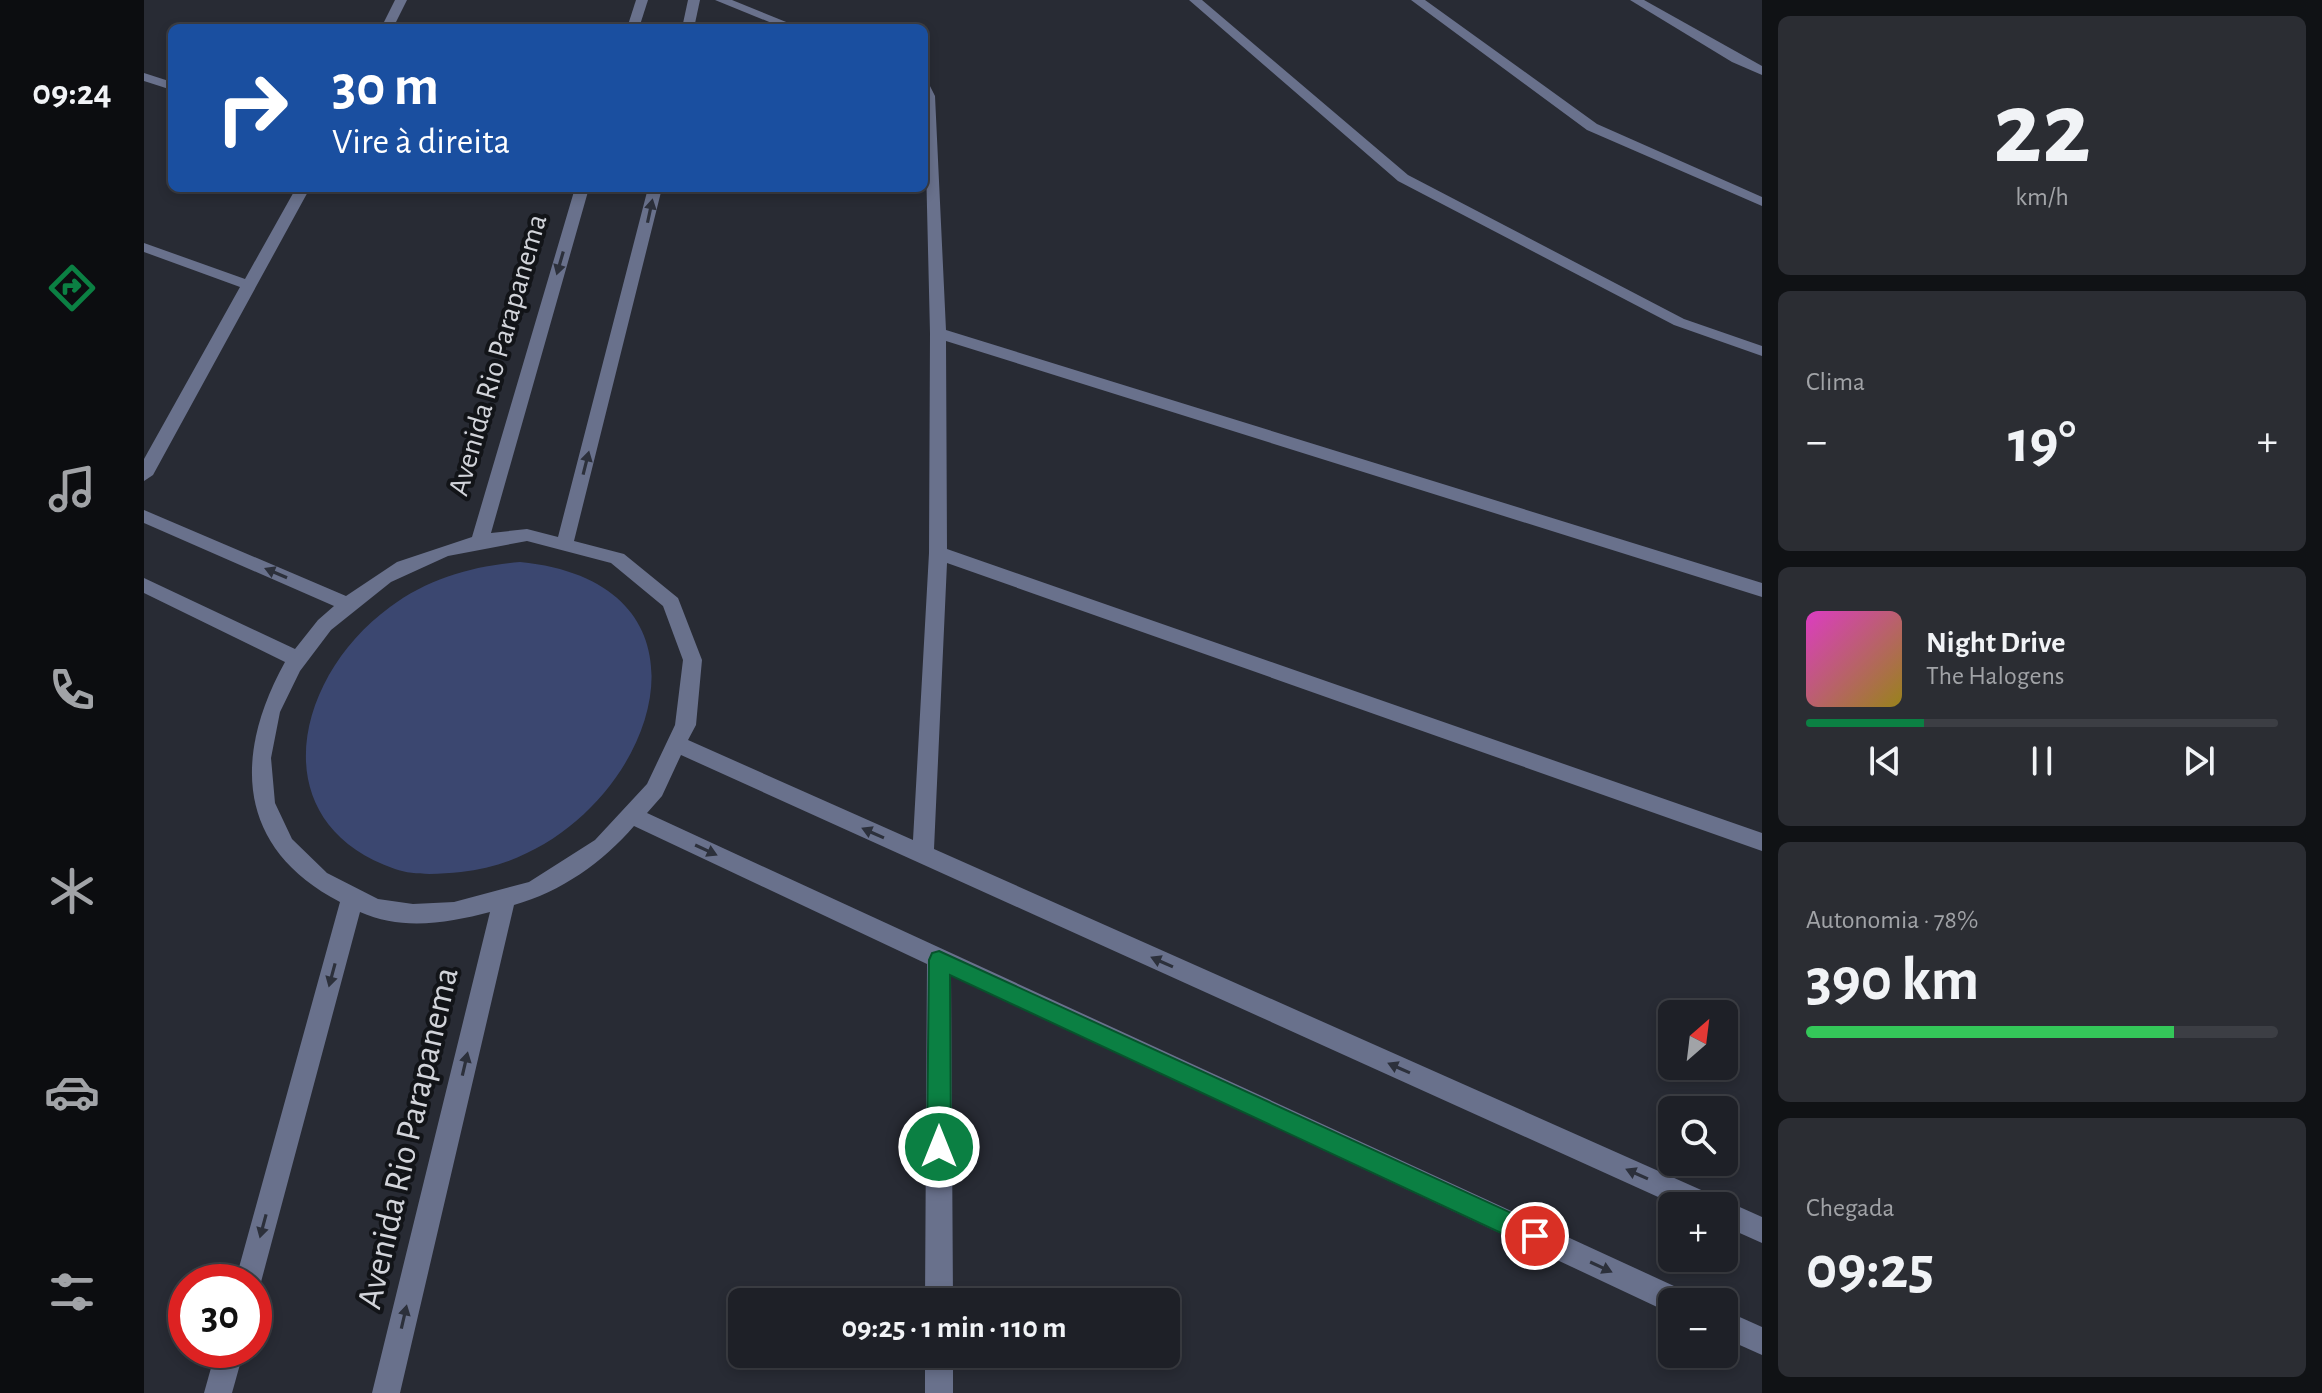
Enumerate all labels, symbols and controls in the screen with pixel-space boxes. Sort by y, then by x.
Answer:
icon: right [200,56,304,160]
text: 30 m [332,59,439,115]
text: 09:24 [32,75,112,111]
text: 22 [1993,78,2091,182]
text: Vire à direita [332,124,510,160]
text: km/h [2015,184,2069,210]
one-way arrow [644,199,657,224]
street label: Avenida Rio Parapanema [443,211,553,499]
one-way arrow [553,251,566,275]
icon: directions [44,260,100,316]
text: Clima [1806,369,1865,395]
text: 19° [2008,413,2076,473]
text: − [1806,420,1827,464]
text: + [2257,420,2278,464]
one-way arrow [580,451,592,476]
icon: music [44,461,100,517]
one-way arrow [265,566,288,580]
text: Night Drive [1926,628,2065,658]
icon: phone [44,662,100,718]
text: The Halogens [1926,663,2064,689]
icon: previous [1863,739,1907,783]
icon: pause [2020,739,2064,783]
icon: next [2177,739,2221,783]
one-way arrow [862,826,885,840]
one-way arrow [694,843,717,857]
icon: climate [44,863,100,919]
text: Autonomia · 78% [1806,907,1978,933]
text: 390 km [1806,951,1979,1011]
one-way arrow [1150,955,1174,969]
one-way arrow [325,962,337,987]
street label: Avenida Rio Parapanema [351,964,465,1312]
north arrow [1658,1000,1738,1080]
map controls [1658,1000,1738,1368]
one-way arrow [459,1052,472,1077]
one-way arrow [1387,1061,1411,1075]
icon: car [44,1064,100,1120]
button: search [1658,1096,1738,1176]
position arrow [897,1105,981,1189]
one-way arrow [1625,1167,1648,1181]
button: + [1658,1192,1738,1272]
text: Chegada [1806,1195,1895,1221]
pin [1501,1202,1569,1270]
one-way arrow [257,1213,269,1238]
icon: arrive [1513,1214,1557,1258]
text: 09:25 [1806,1239,1934,1299]
one-way arrow [1590,1260,1613,1274]
icon: filters [44,1264,100,1320]
speed limit sign: 30 [168,1264,272,1368]
button: − [1658,1288,1738,1368]
one-way arrow [399,1305,411,1330]
text: 09:25 · 1 min · 110 m [841,1313,1067,1343]

